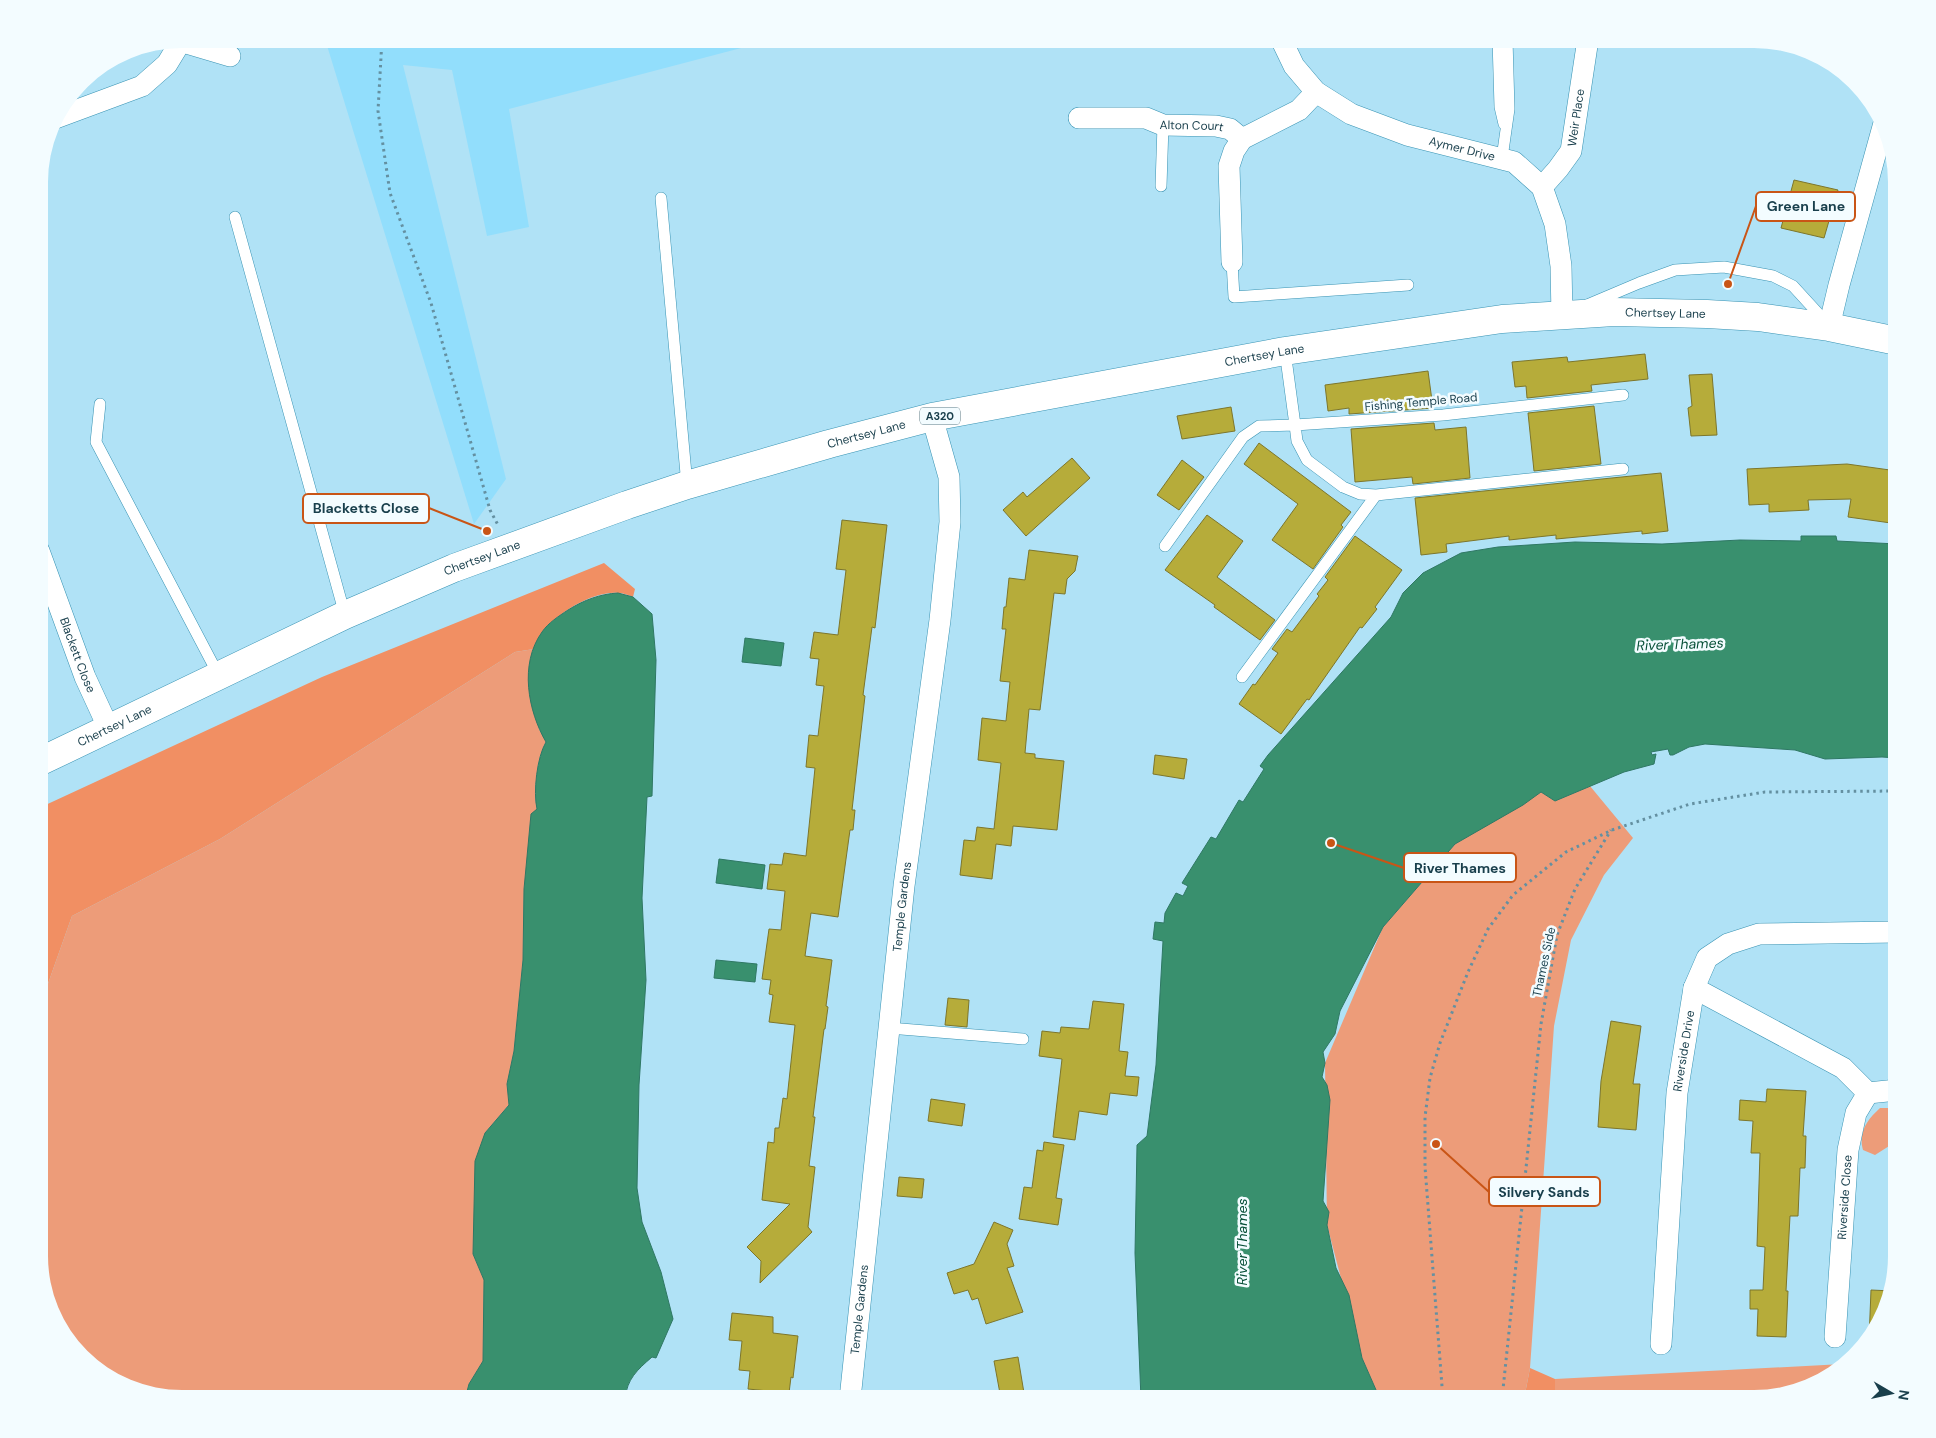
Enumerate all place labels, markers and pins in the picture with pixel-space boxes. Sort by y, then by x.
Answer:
callout: Green Lane [1756,192,1855,221]
callout: Blacketts Close [303,494,429,523]
callout: River Thames [1404,853,1516,882]
callout: Silvery Sands [1489,1177,1600,1206]

